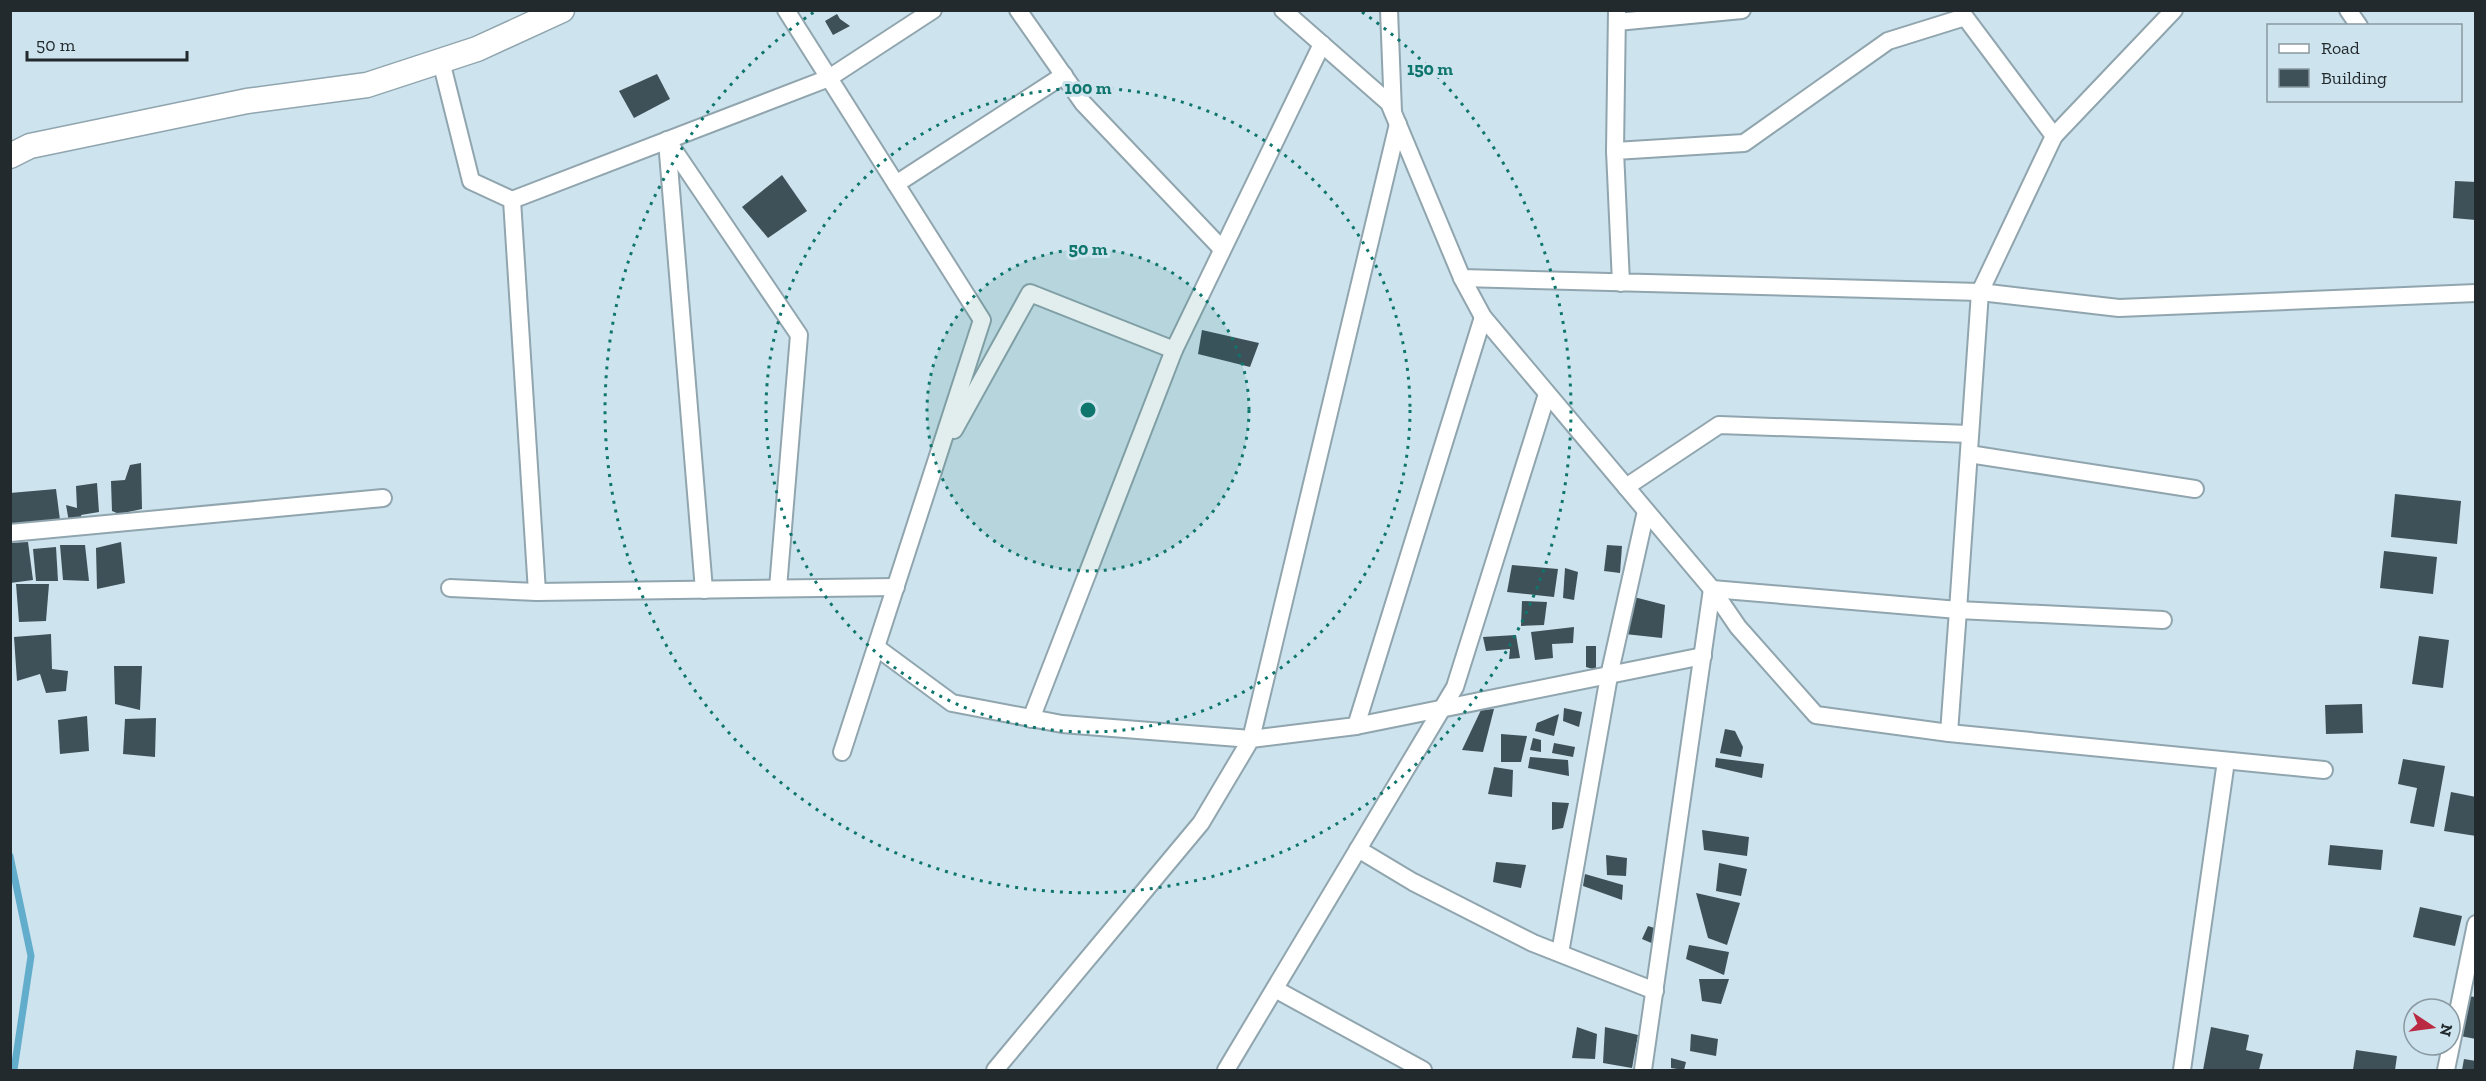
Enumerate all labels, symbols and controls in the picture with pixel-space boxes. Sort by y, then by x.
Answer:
scale bar [27,24,188,62]
legend [2267,24,2462,102]
text: 50 m [36,34,76,56]
text: Road [2321,37,2360,59]
text: 150 m [1407,58,1453,80]
text: Building [2321,67,2387,89]
text: 100 m [1064,77,1112,99]
text: 50 m [1069,238,1108,260]
centre of rings [1078,400,1098,420]
north arrow [2402,997,2462,1057]
text: N [2436,1022,2457,1038]

